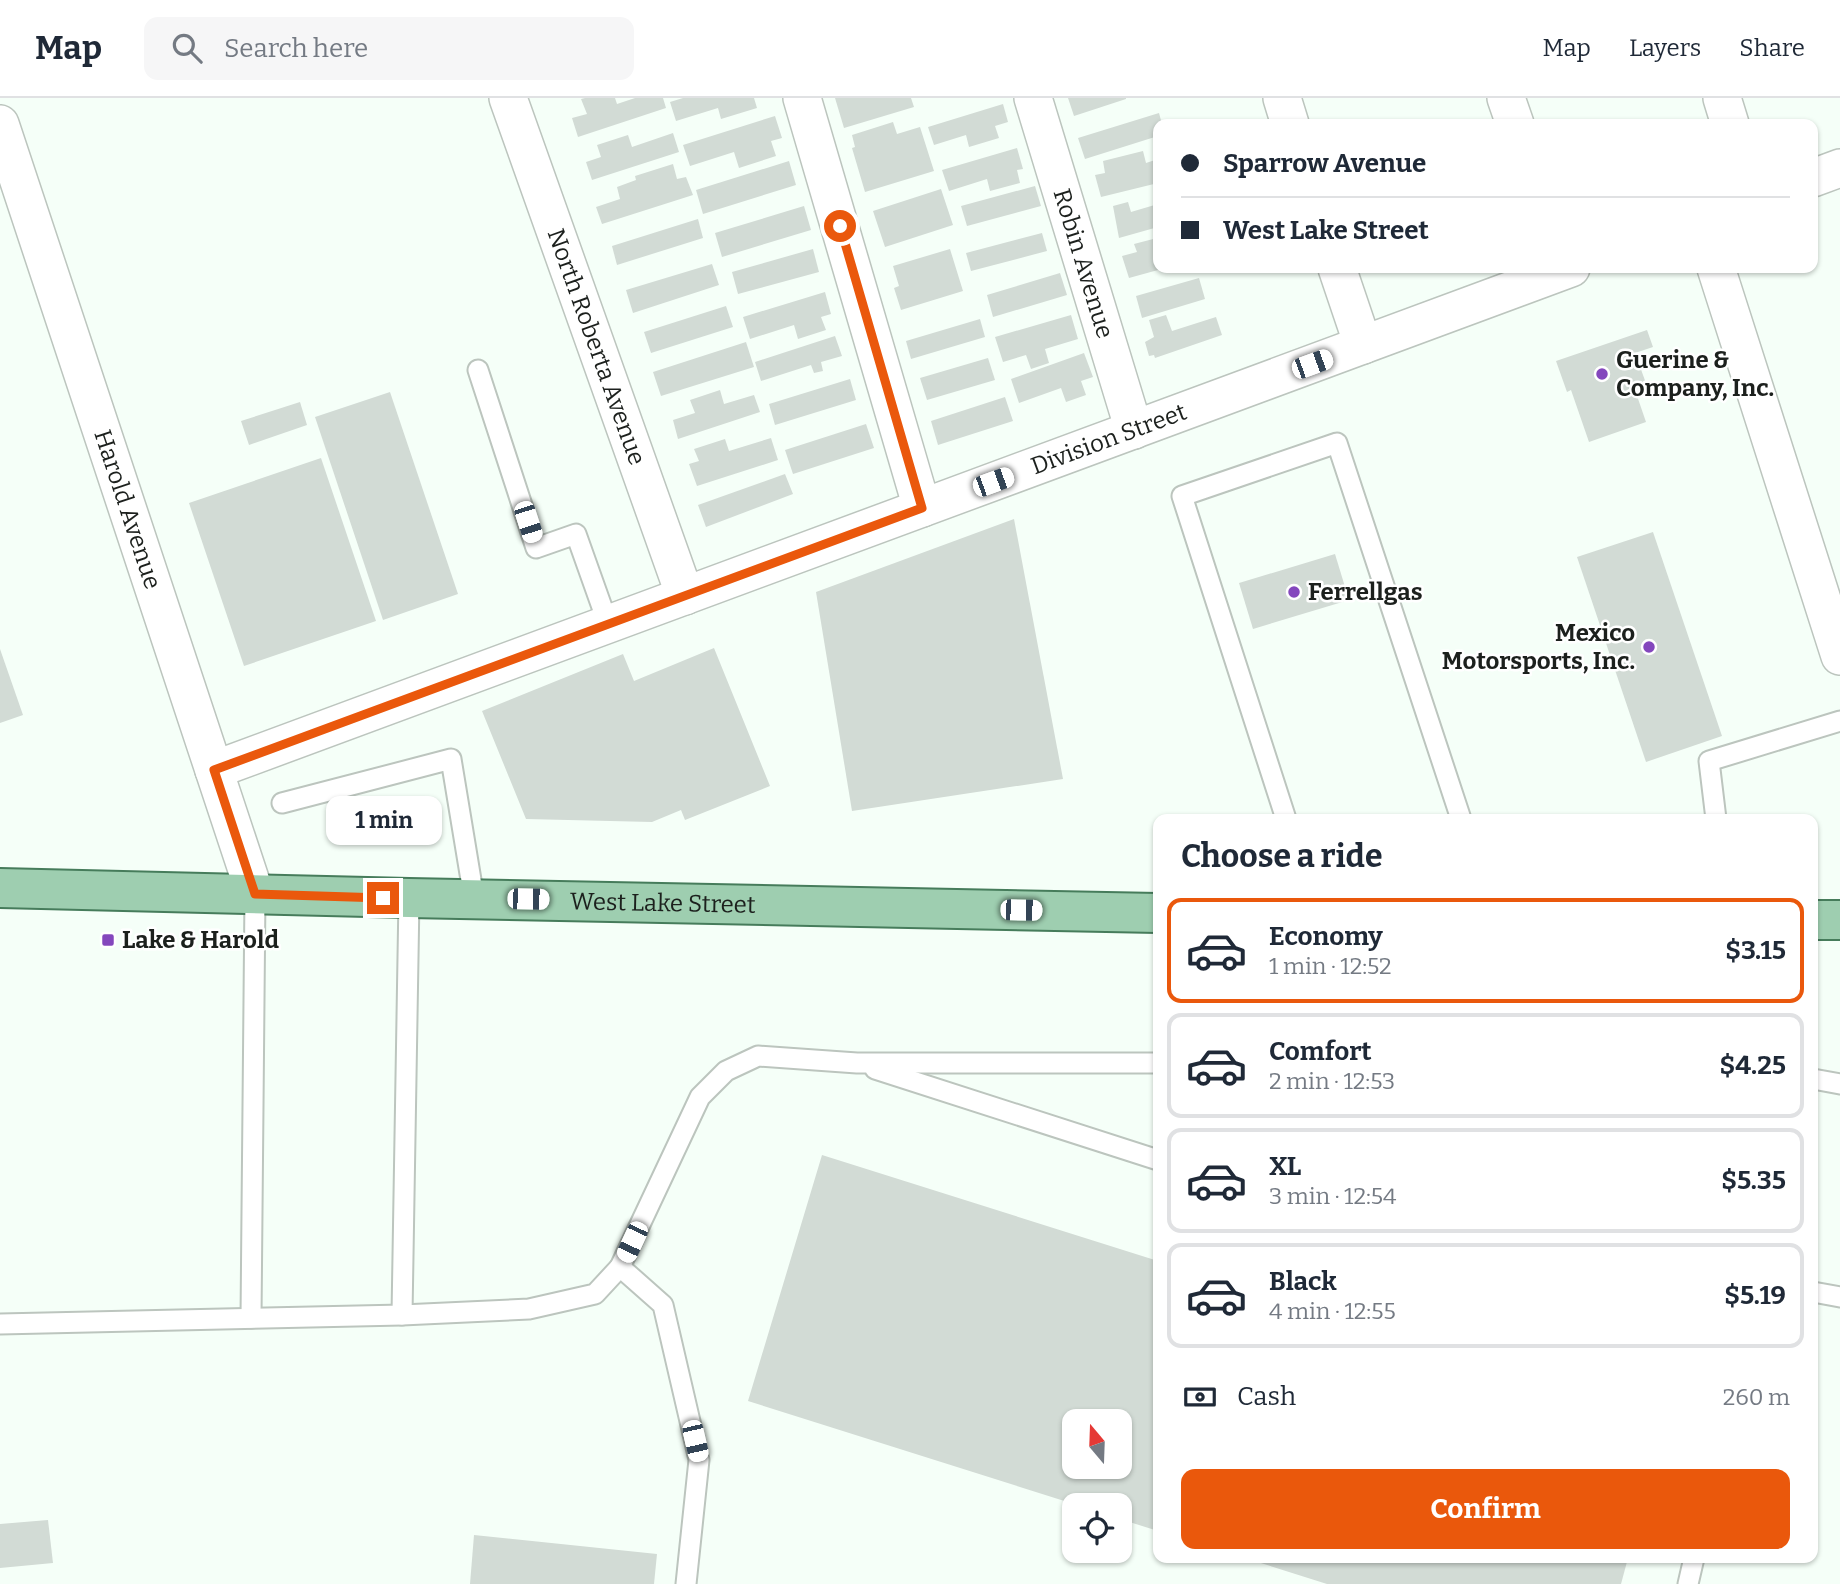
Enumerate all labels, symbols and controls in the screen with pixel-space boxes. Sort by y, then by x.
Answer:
search box [144,17,634,80]
text: Map [35,28,102,68]
icon: search [168,29,206,67]
text: Search here [224,33,368,64]
text: Map [1543,34,1591,62]
text: Layers [1629,34,1701,62]
text: Share [1739,34,1805,62]
text: Sparrow Avenue [1223,148,1426,179]
street label: Robin Avenue [1047,185,1119,342]
route start [824,210,856,242]
text: West Lake Street [1223,215,1429,246]
street label: North Roberta Avenue [542,225,651,469]
place label: Guerine & Company, Inc. [1616,346,1774,402]
car [1289,347,1336,381]
marker: Guerine & Company, Inc. [1594,366,1610,382]
street label: Division Street [1027,397,1191,481]
street label: Harold Avenue [88,426,167,593]
car [970,465,1017,499]
car [512,499,545,545]
place label: Ferrellgas [1308,578,1423,606]
marker: Ferrellgas [1286,584,1302,600]
place label: Mexico Motorsports, Inc. [1442,619,1635,675]
marker: Mexico Motorsports, Inc. [1641,639,1657,655]
callout: 1 min [325,796,441,846]
text: 1 min [355,806,413,834]
text: Choose a ride [1181,837,1382,875]
route end [367,882,399,914]
street label: West Lake Street [570,887,756,919]
car [507,888,550,910]
car [1000,899,1043,921]
icon: car [1185,919,1248,982]
text: Economy [1269,921,1383,952]
place label: Lake & Harold [122,926,279,954]
marker: Lake & Harold [100,932,116,948]
text: $3.15 [1725,935,1786,966]
text: 1 min · 12:52 [1269,952,1391,980]
icon: car [1185,1034,1248,1097]
text: Comfort [1269,1036,1372,1067]
text: $4.25 [1719,1050,1786,1081]
text: 2 min · 12:53 [1269,1067,1395,1095]
icon: car [1185,1149,1248,1212]
text: XL [1269,1151,1301,1182]
text: $5.35 [1721,1165,1786,1196]
text: 3 min · 12:54 [1269,1182,1397,1210]
car [614,1219,651,1265]
icon: car [1185,1264,1248,1327]
text: Black [1269,1266,1337,1297]
text: $5.19 [1724,1280,1786,1311]
text: 4 min · 12:55 [1269,1297,1396,1325]
icon: cash [1181,1378,1219,1416]
text: Cash [1237,1381,1296,1412]
text: 260 m [1723,1383,1790,1411]
north arrow [1062,1409,1132,1479]
map controls [1062,1409,1132,1563]
car [681,1418,710,1464]
button: Confirm [1181,1469,1790,1549]
button: locate [1062,1493,1132,1563]

